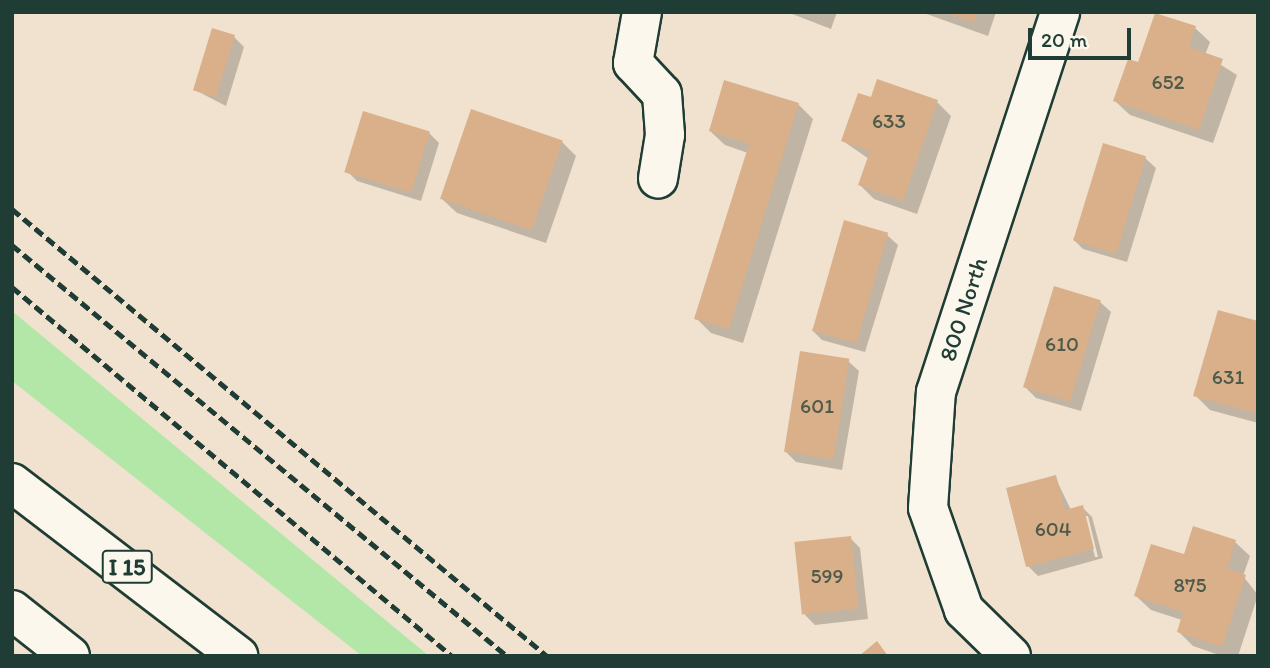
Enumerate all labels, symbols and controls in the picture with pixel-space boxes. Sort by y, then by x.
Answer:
scale bar [1032,14,1135,58]
text: 20 m [1041,27,1087,52]
house number: 652 [1151,69,1185,95]
house number: 633 [872,108,906,134]
street label: 800 North [933,253,993,365]
house number: 610 [1045,331,1079,357]
house number: 631 [1212,364,1244,390]
house number: 601 [800,393,834,419]
house number: 604 [1035,516,1071,542]
road number: I 15 [101,548,153,586]
house number: 599 [811,563,843,589]
house number: 875 [1174,572,1206,598]

